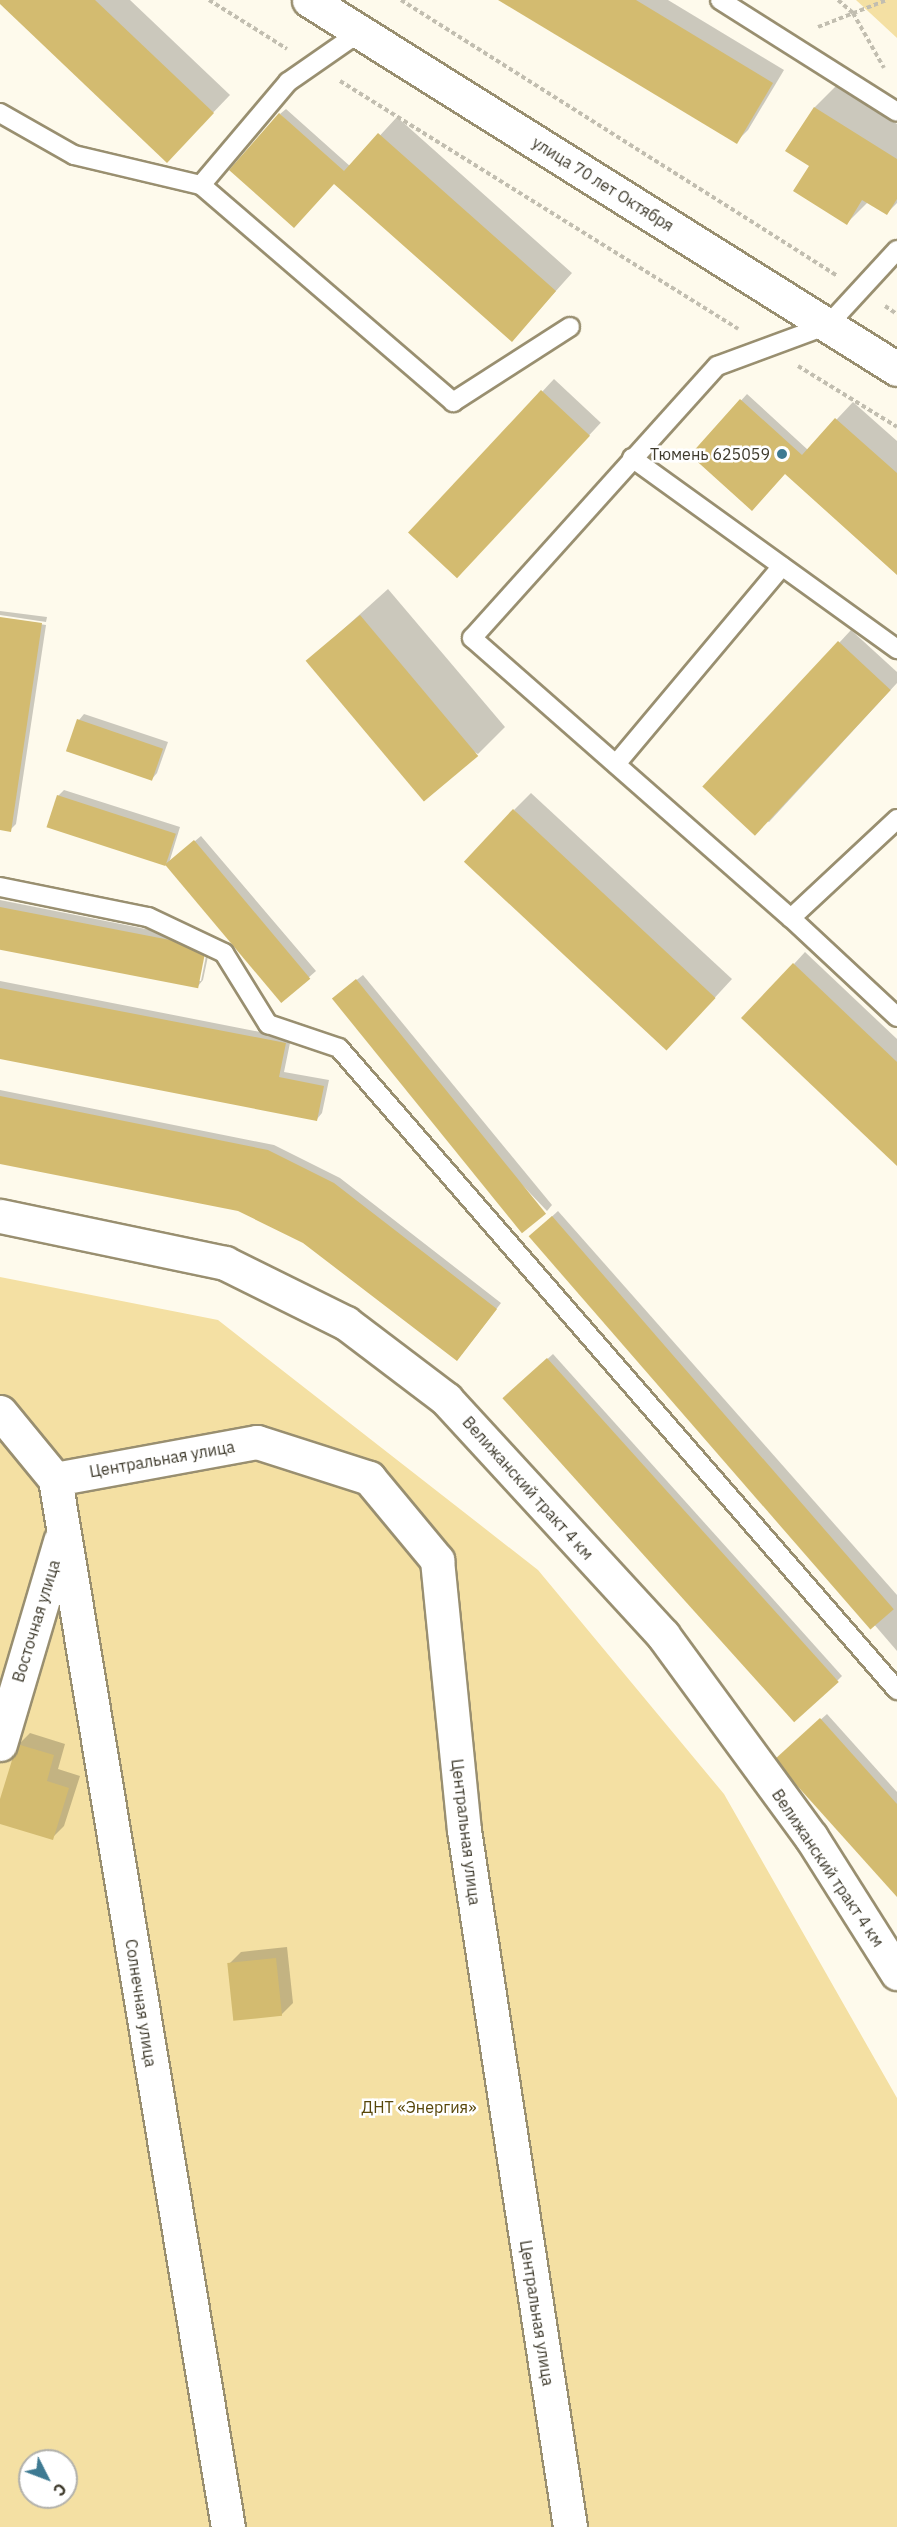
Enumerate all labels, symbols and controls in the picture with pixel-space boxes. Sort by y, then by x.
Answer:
street label: улица 70 лет Октября [529,133,677,235]
place label: Тюмень 625059 [650,444,770,464]
marker: Тюмень 625059 [775,447,789,461]
street label: Велижанский тракт 4 км [459,1412,597,1564]
street label: Центральная улица [88,1437,236,1481]
street label: Восточная улица [8,1557,64,1685]
street label: Центральная улица [447,1758,485,1906]
street label: Велижанский тракт 4 км [768,1786,888,1950]
street label: Солнечная улица [121,1938,161,2068]
park label: ДНТ «Энергия» [362,2097,476,2117]
street label: Центральная улица [516,2239,558,2387]
north arrow [18,2449,78,2509]
text: С [49,2479,71,2500]

